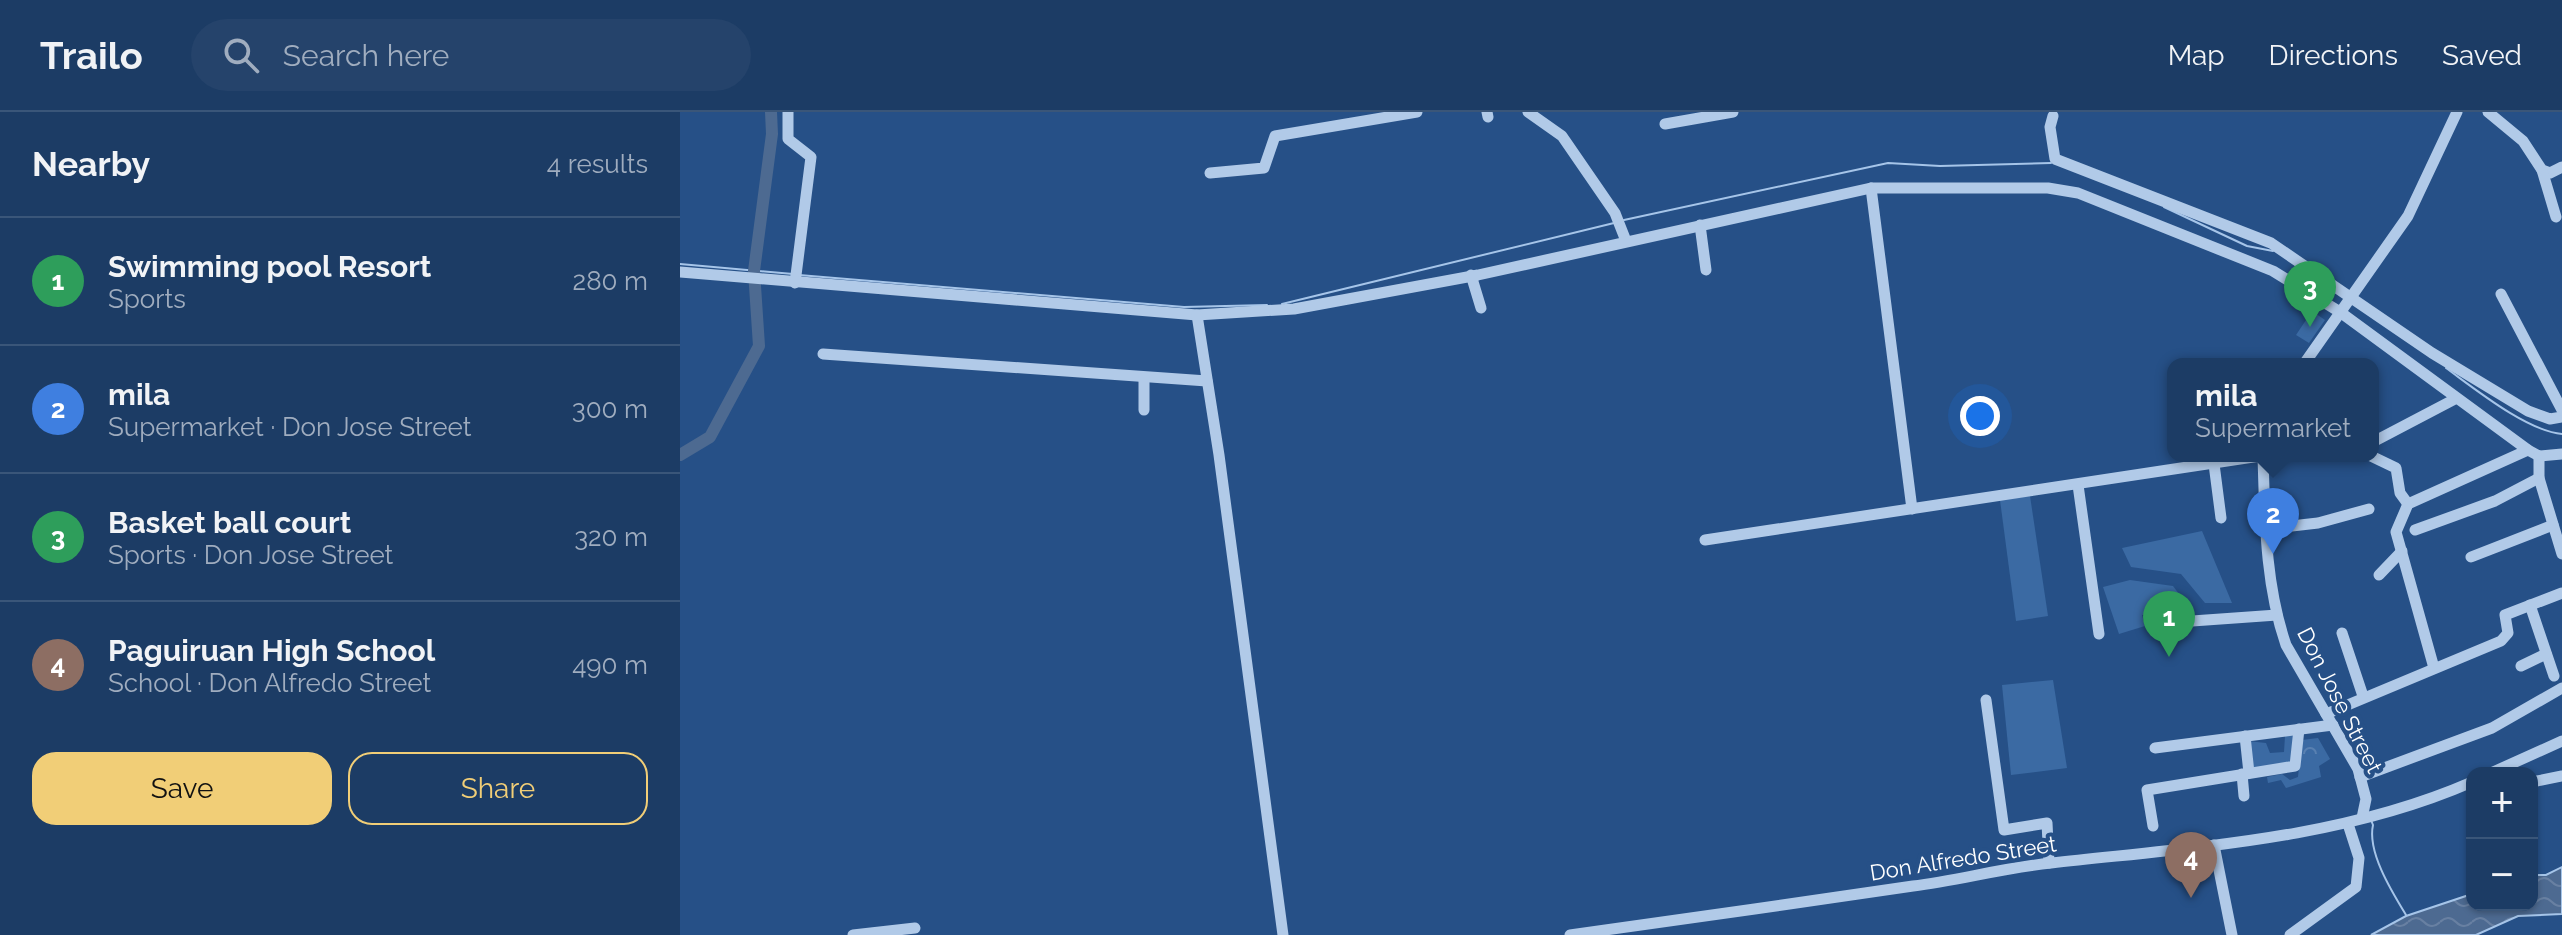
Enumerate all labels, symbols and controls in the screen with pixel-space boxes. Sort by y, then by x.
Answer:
search box [191,19,751,91]
text: Trailo [40,33,143,78]
icon: search [219,33,263,77]
text: Search here [283,38,449,73]
text: Map [2168,39,2225,72]
text: Directions [2269,39,2398,72]
text: Saved [2442,39,2522,72]
text: Nearby [32,144,150,184]
text: 4 results [547,149,648,179]
text: Swimming pool Resort [108,249,431,284]
pin: 3 [2284,261,2336,327]
text: 1 [52,266,64,296]
text: 280 m [573,266,648,296]
text: Sports [108,284,186,314]
popup [2167,358,2379,462]
text: mila [108,377,170,412]
text: mila [2195,378,2257,413]
text: 2 [51,394,65,424]
text: 300 m [572,394,648,424]
your location [1960,396,2000,436]
text: Supermarket · Don Jose Street [108,412,471,442]
text: Supermarket [2195,413,2351,443]
pin: 2 [2247,488,2299,554]
text: Basket ball court [108,505,351,540]
text: 3 [51,522,65,552]
text: 320 m [574,522,648,552]
text: Sports · Don Jose Street [108,540,393,570]
pin: 1 [2143,591,2195,657]
street label: Don Jose Street [2292,623,2388,778]
text: Paguiruan High School [108,633,435,668]
text: 4 [51,650,65,680]
text: 490 m [572,650,648,680]
text: School · Don Alfredo Street [108,668,431,698]
button: Save [32,752,332,825]
button: Share [348,752,648,825]
map controls [2466,767,2538,911]
button: + [2466,767,2538,839]
street label: Don Alfredo Street [1868,830,2059,886]
pin: 4 [2165,832,2217,898]
button: − [2466,839,2538,911]

